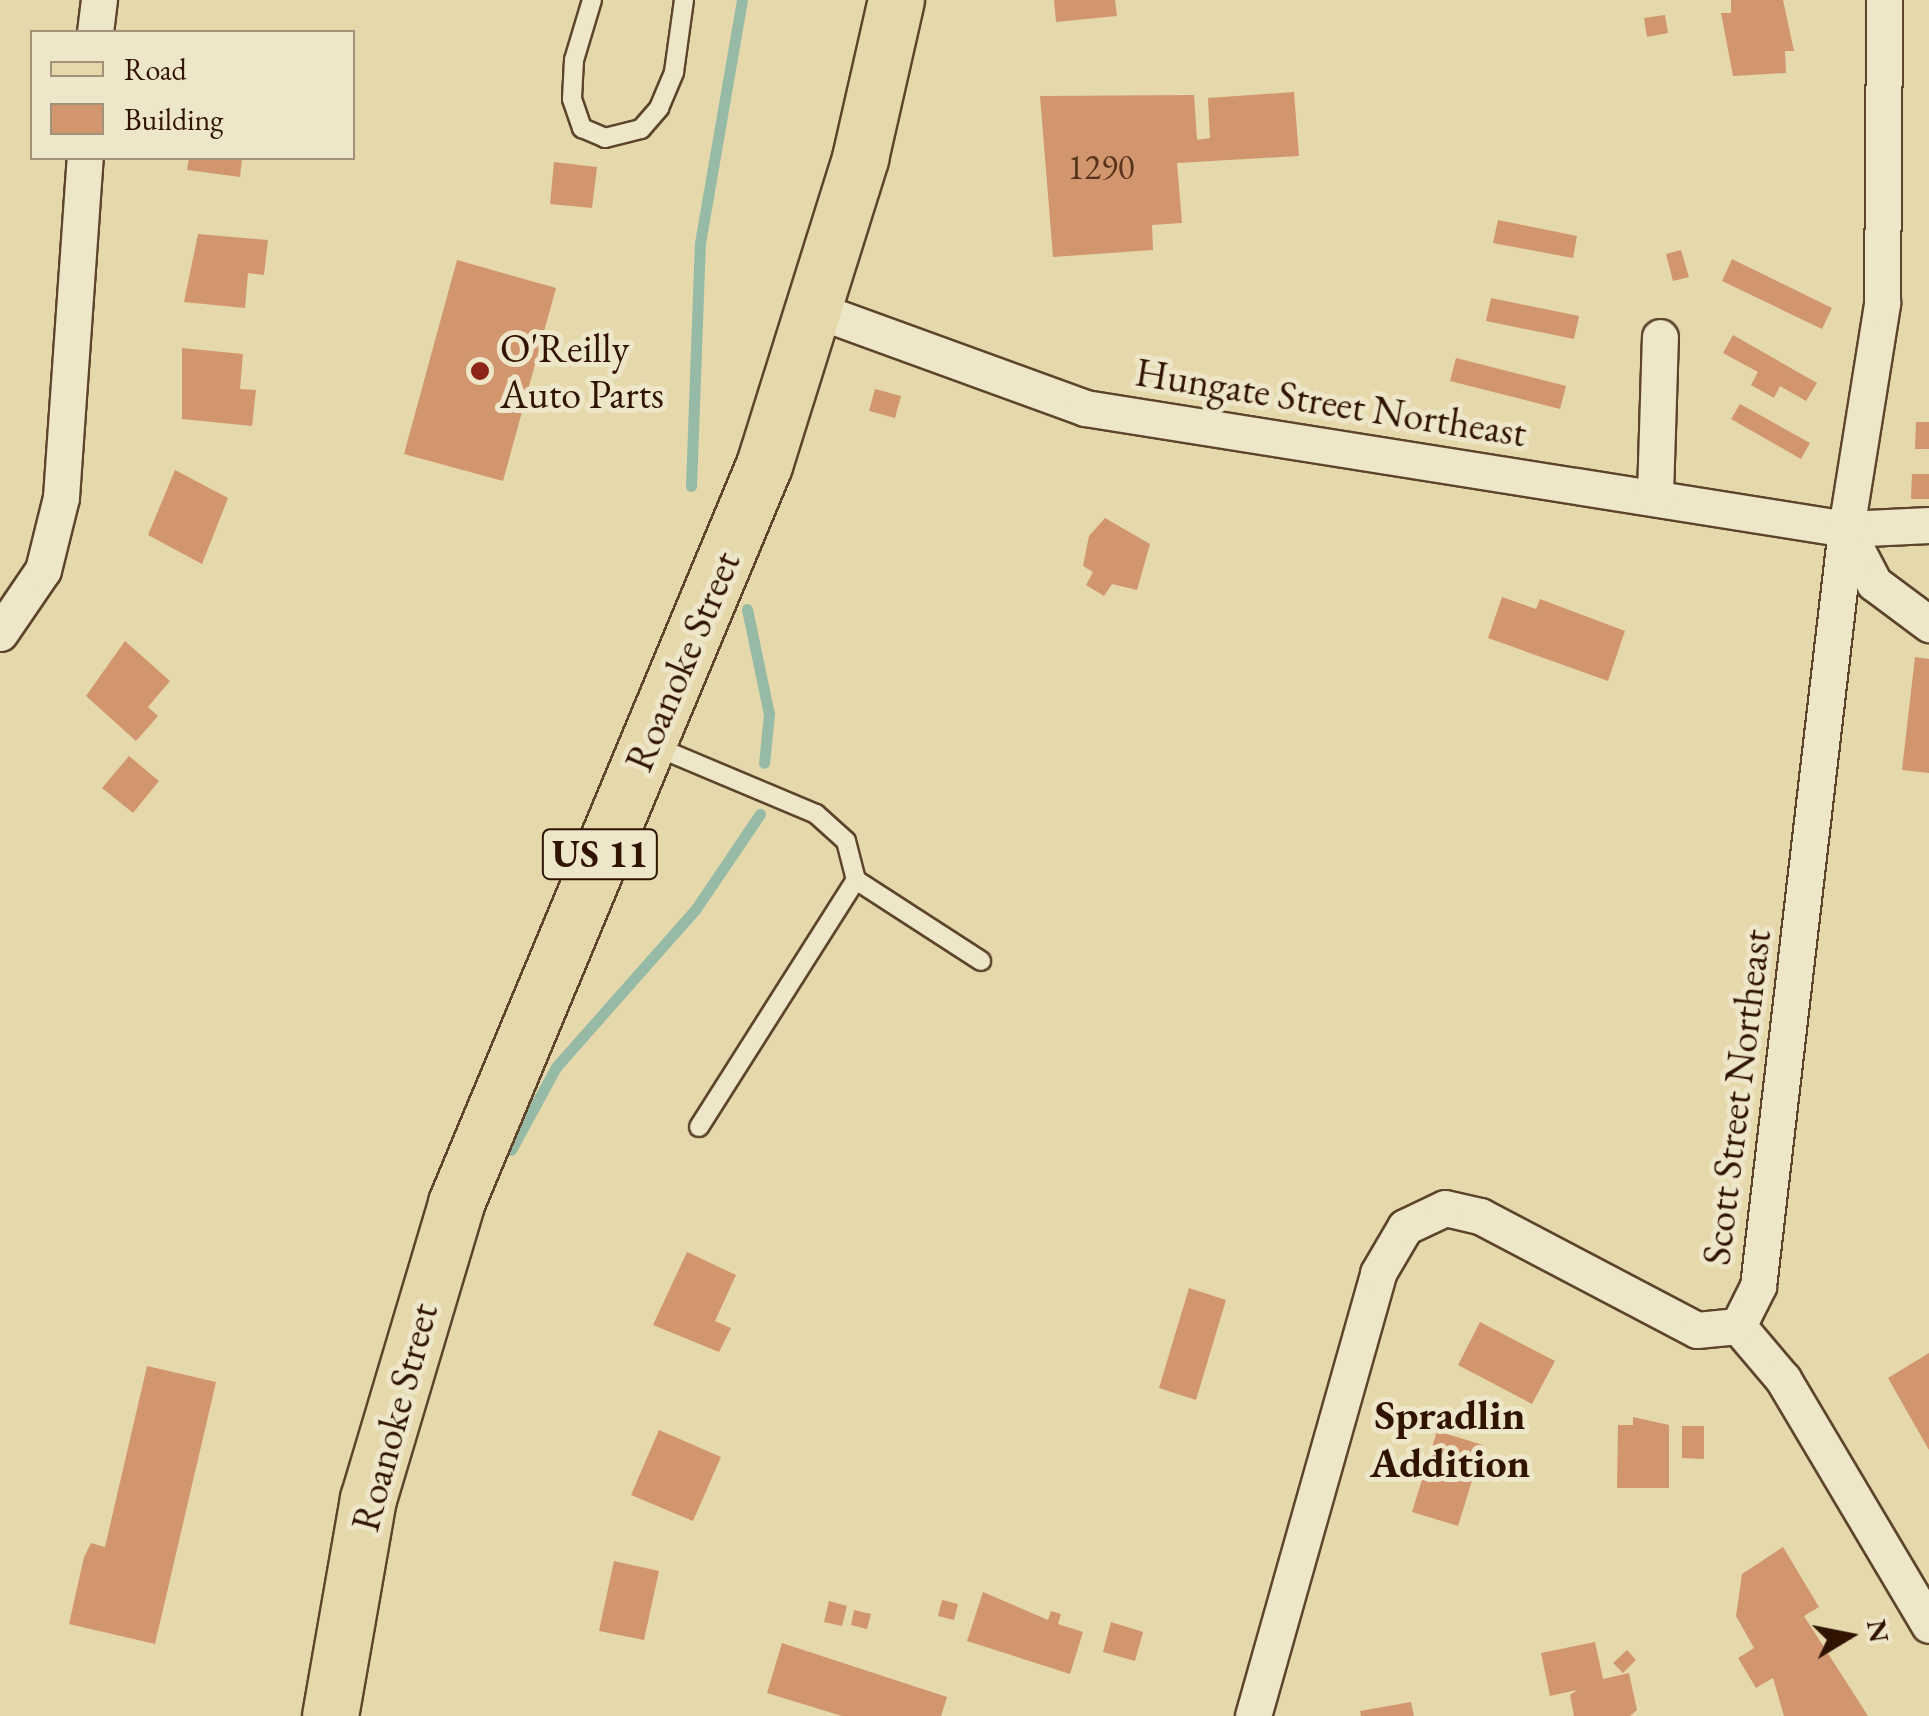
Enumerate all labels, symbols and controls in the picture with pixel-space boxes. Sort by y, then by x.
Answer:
legend [30,30,355,160]
text: Road [124,50,187,89]
text: Building [124,100,223,139]
house number: 1290 [1067,146,1135,188]
place label: O'Reilly Auto Parts [500,324,664,418]
street label: Hungate Street Northeast [1132,347,1530,457]
marker: O'Reilly Auto Parts [469,360,491,382]
street label: Roanoke Street [614,544,750,778]
road number: US 11 [540,821,660,887]
street label: Scott Street Northeast [1692,926,1780,1268]
street label: Roanoke Street [341,1298,447,1536]
district label: Spradlin Addition [1370,1390,1530,1488]
north arrow [1799,1586,1899,1686]
text: N [1859,1617,1898,1645]

